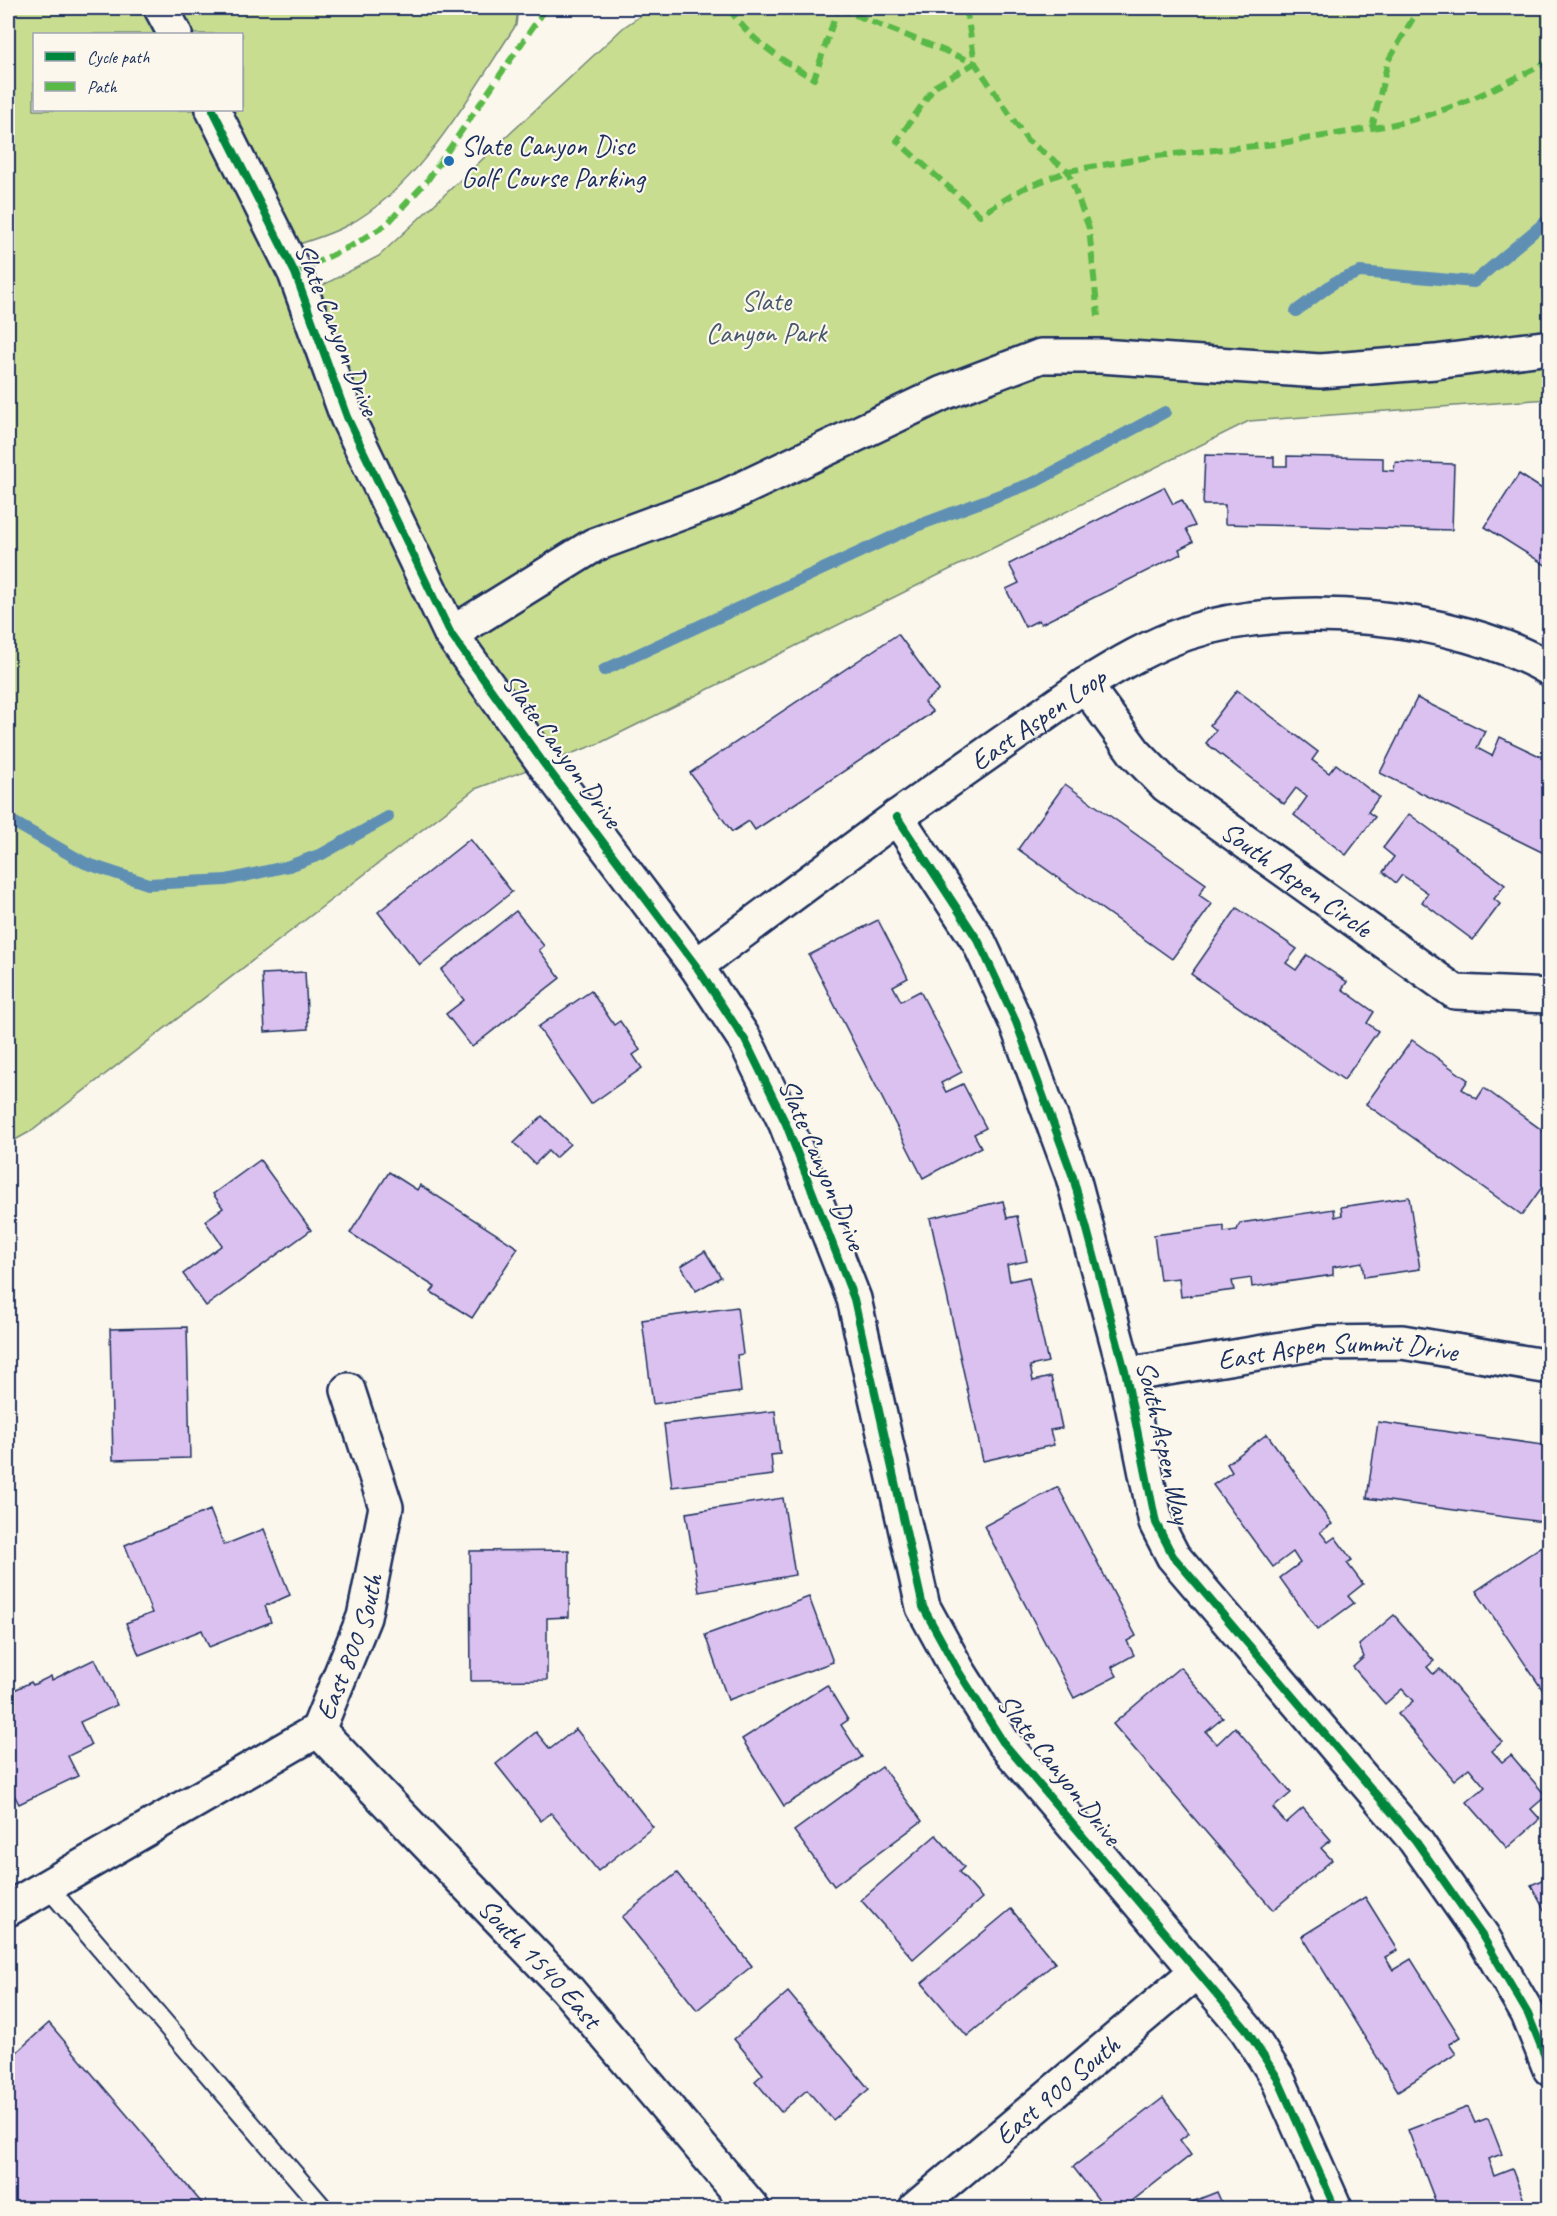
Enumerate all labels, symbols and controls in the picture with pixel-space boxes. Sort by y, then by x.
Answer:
legend [33,33,243,111]
text: Cycle path [87,46,150,68]
text: Path [87,76,117,98]
place label: Slate Canyon Disc Golf Course Parking [461,128,646,195]
marker: Slate Canyon Disc Golf Course Parking [442,154,456,168]
street label: Slate Canyon Drive [287,238,389,422]
park label: Slate Canyon Park [706,283,828,350]
street label: East Aspen Loop [963,658,1114,778]
street label: Slate Canyon Drive [495,666,632,836]
street label: South Aspen Circle [1214,813,1380,946]
street label: Slate Canyon Drive [771,1073,875,1257]
street label: East Aspen Summit Drive [1215,1325,1462,1377]
street label: South Aspen Way [1129,1357,1201,1529]
street label: East 800 South [307,1570,390,1725]
street label: Slate Canyon Drive [990,1687,1131,1853]
street label: South 1540 East [471,1891,611,2038]
street label: East 900 South [987,2026,1128,2152]

